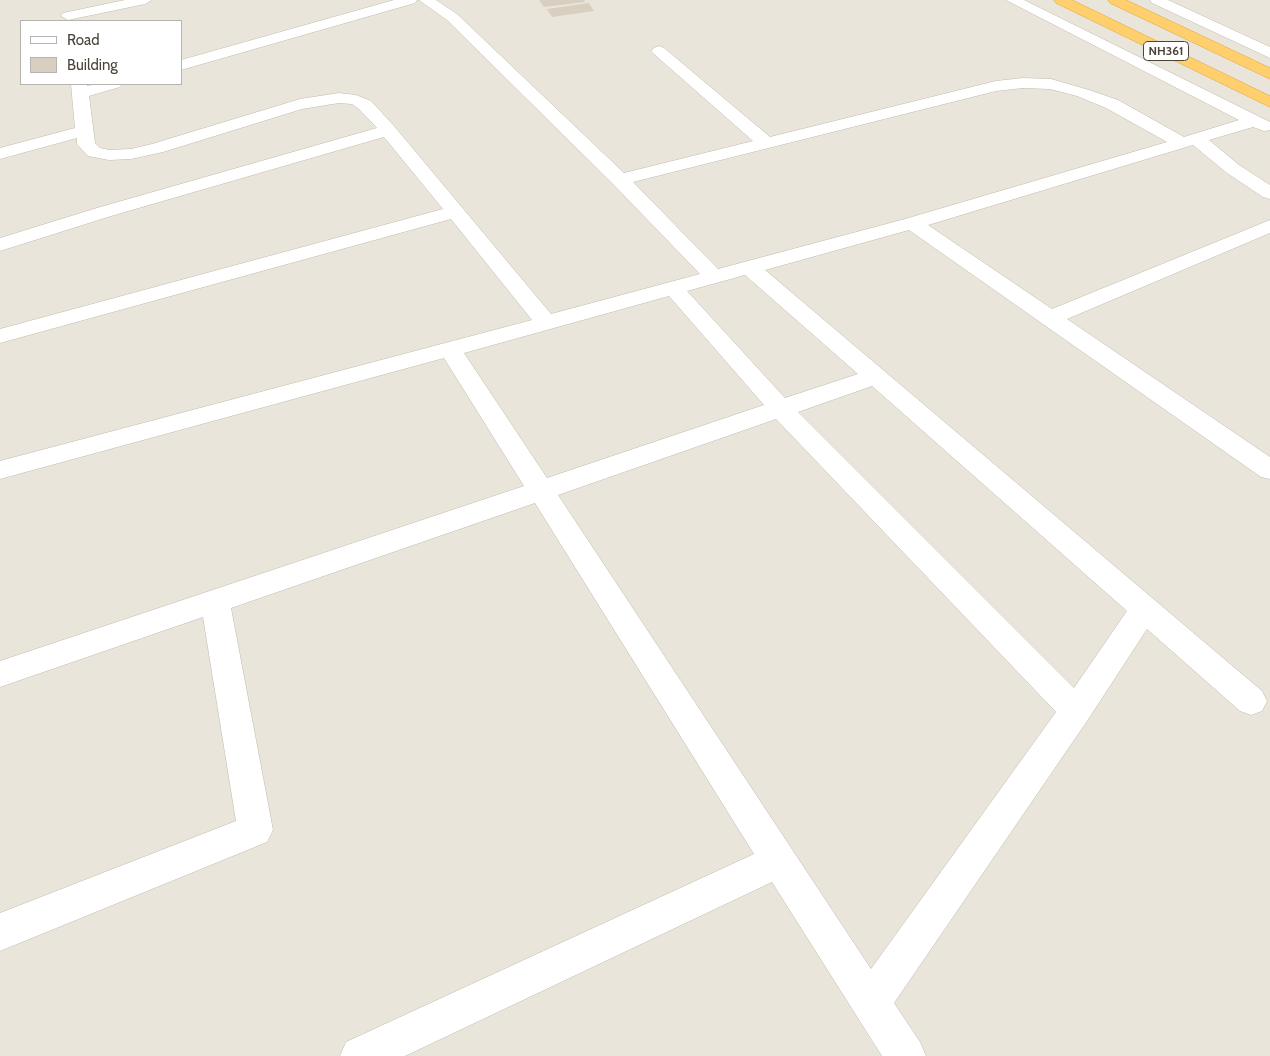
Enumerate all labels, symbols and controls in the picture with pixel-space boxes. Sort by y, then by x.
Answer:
legend [20,20,182,85]
text: Road [67,31,100,49]
road number: NH361 [1144,41,1188,60]
text: Building [67,56,118,74]

